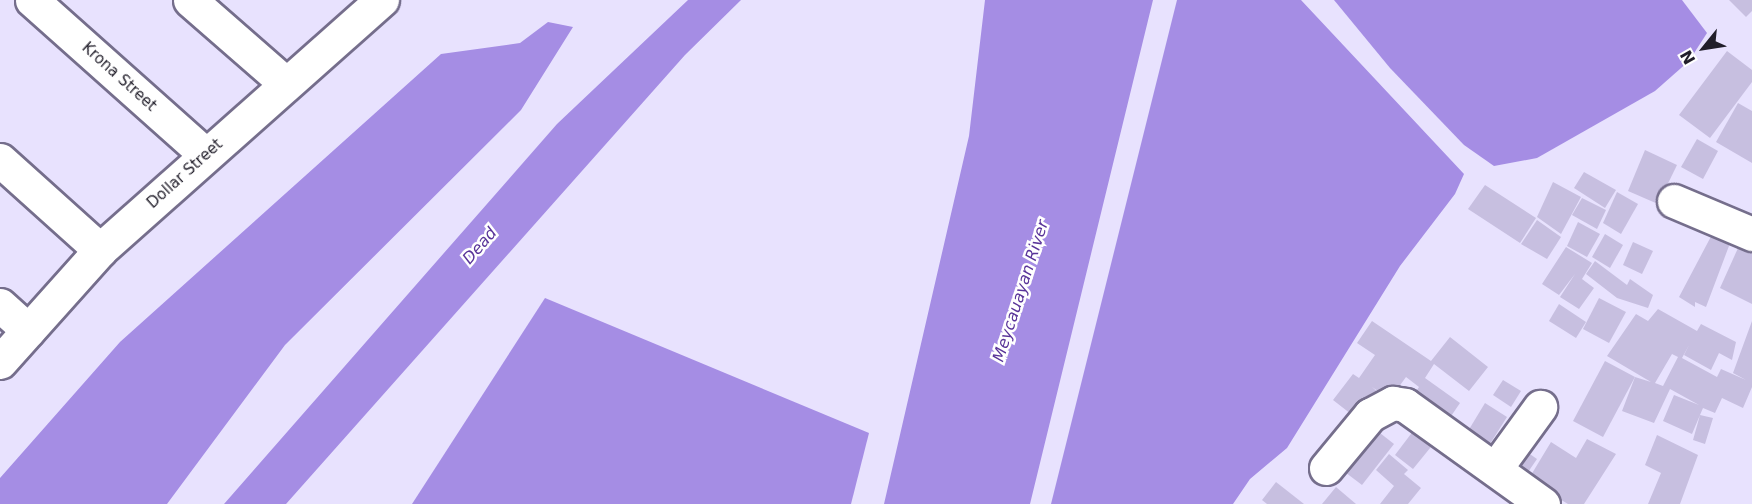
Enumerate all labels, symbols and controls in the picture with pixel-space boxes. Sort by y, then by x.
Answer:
north arrow [1674,18,1734,78]
street label: Krona Street [78,39,160,115]
text: N [1676,47,1700,68]
street label: Dollar Street [144,136,226,212]
water label: Meycauayan River [989,218,1053,364]
water label: Dead [459,224,501,268]

